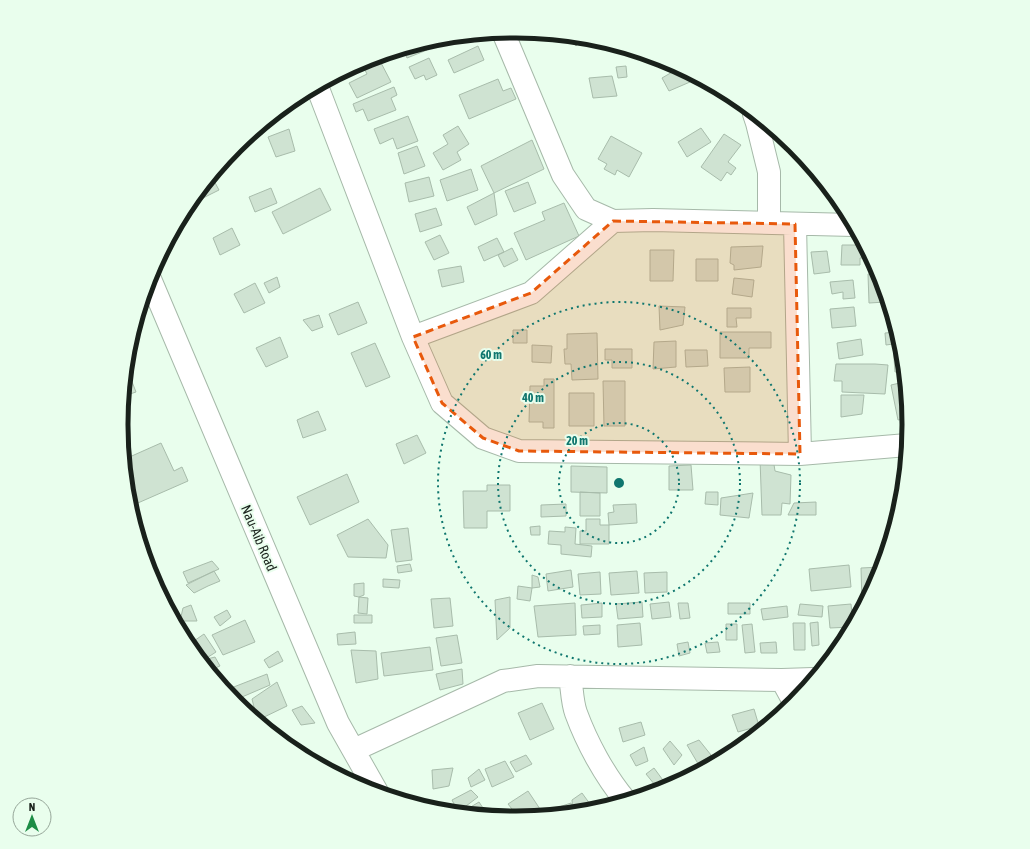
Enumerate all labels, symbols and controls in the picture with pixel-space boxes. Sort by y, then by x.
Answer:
text: 60 m [480,348,502,362]
text: 40 m [521,391,544,405]
text: 20 m [566,434,588,448]
centre of rings [612,476,626,490]
street label: Nau-Aib Road [238,502,280,574]
north arrow [12,797,52,837]
text: N [29,801,35,813]

